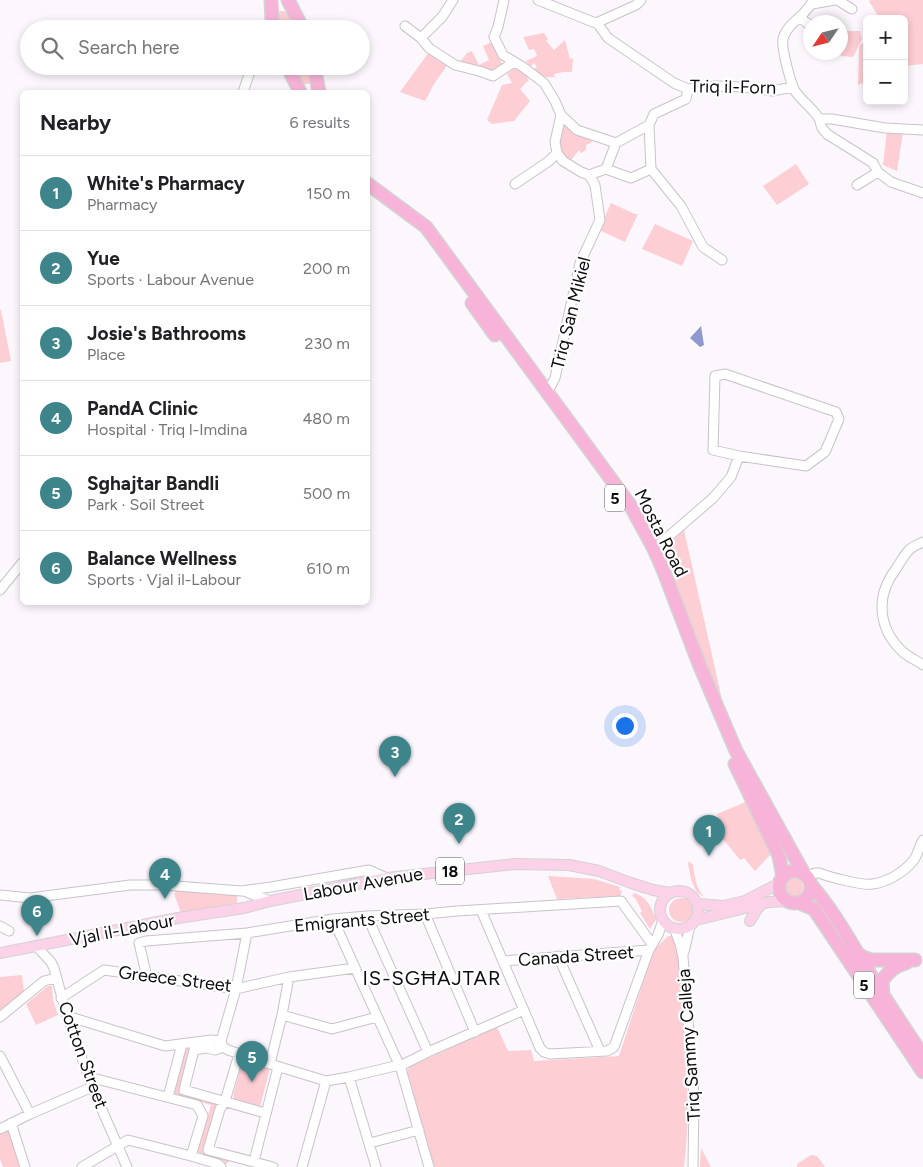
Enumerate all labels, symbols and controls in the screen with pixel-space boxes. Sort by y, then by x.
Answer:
north arrow [803,15,848,60]
map controls [863,15,908,105]
button: + [863,15,908,60]
search box [20,20,370,75]
icon: search [38,34,66,62]
text: Search here [78,36,180,59]
button: − [863,60,908,105]
street label: Triq il-Forn [690,75,776,99]
text: Nearby [40,110,111,135]
text: 6 results [289,113,350,132]
text: White's Pharmacy [87,172,245,195]
text: 1 [53,184,59,203]
text: 150 m [306,184,350,203]
text: Pharmacy [87,195,157,214]
text: Yue [87,247,120,270]
street label: Triq San Mikiel [546,255,596,371]
text: 2 [51,259,61,278]
text: 200 m [303,259,350,278]
text: Sports · Labour Avenue [87,270,254,289]
text: Josie's Bathrooms [87,322,246,345]
text: 3 [52,334,60,353]
text: 230 m [305,334,350,353]
text: Place [87,345,125,364]
text: PandA Clinic [87,397,198,420]
text: 4 [51,409,61,428]
text: 480 m [302,409,350,428]
text: Hospital · Triq l-Imdina [87,420,247,439]
text: Sghajtar Bandli [87,472,219,495]
text: 5 [51,484,61,503]
text: 500 m [303,484,350,503]
road number: 5 [605,484,625,512]
street label: Mosta Road [629,485,693,581]
text: Park · Soil Street [87,495,205,514]
text: Balance Wellness [87,547,237,570]
text: 6 [51,559,61,578]
text: 610 m [307,559,350,578]
text: Sports · Vjal il-Labour [87,570,241,589]
your location [612,713,638,739]
pin: 3 [379,736,411,777]
pin: 2 [443,803,475,844]
pin: 1 [693,815,725,856]
pin: 4 [149,858,181,899]
road number: 18 [436,858,464,884]
street label: Labour Avenue [302,863,425,905]
pin: 6 [21,895,53,936]
street label: Emigrants Street [293,903,431,937]
street label: Vjal il-Labour [68,909,176,951]
street label: Canada Street [517,941,635,971]
street label: Greece Street [117,961,233,997]
district label: IS-SGĦAJTAR [362,966,502,990]
street label: Triq Sammy Calleja [673,968,705,1122]
road number: 5 [854,972,874,998]
street label: Cotton Street [53,998,113,1112]
pin: 5 [236,1041,268,1082]

